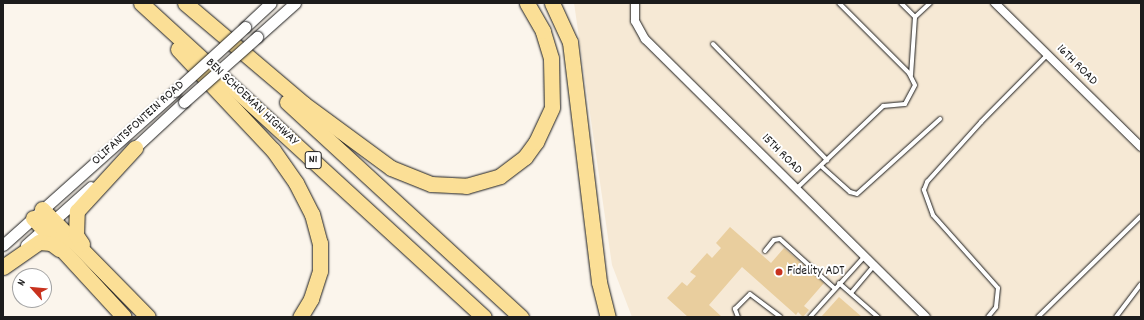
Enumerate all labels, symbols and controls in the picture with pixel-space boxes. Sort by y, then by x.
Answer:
street label: 16TH ROAD [1052,42,1100,90]
street label: BEN SCHOEMAN HIGHWAY [201,56,301,150]
street label: OLIFANTSFONTEIN ROAD [90,78,188,170]
street label: 15TH ROAD [757,131,805,179]
road number: N1 [304,150,322,170]
place label: Fidelity ADT [787,264,845,280]
marker: Fidelity ADT [774,267,784,277]
north arrow [12,268,52,308]
text: N [14,277,31,289]

